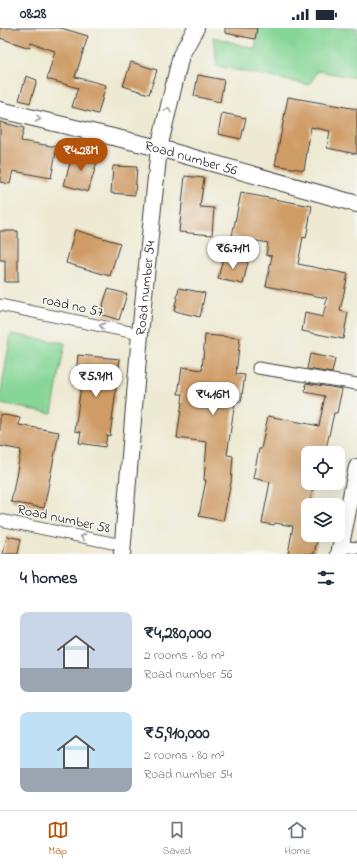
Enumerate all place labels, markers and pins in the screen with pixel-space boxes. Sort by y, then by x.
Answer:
pin: ₹4.28M [48,138,114,172]
pin: ₹6.71M [200,236,266,270]
pin: ₹5.91M [63,364,129,398]
pin: ₹4.16M [180,382,246,416]

